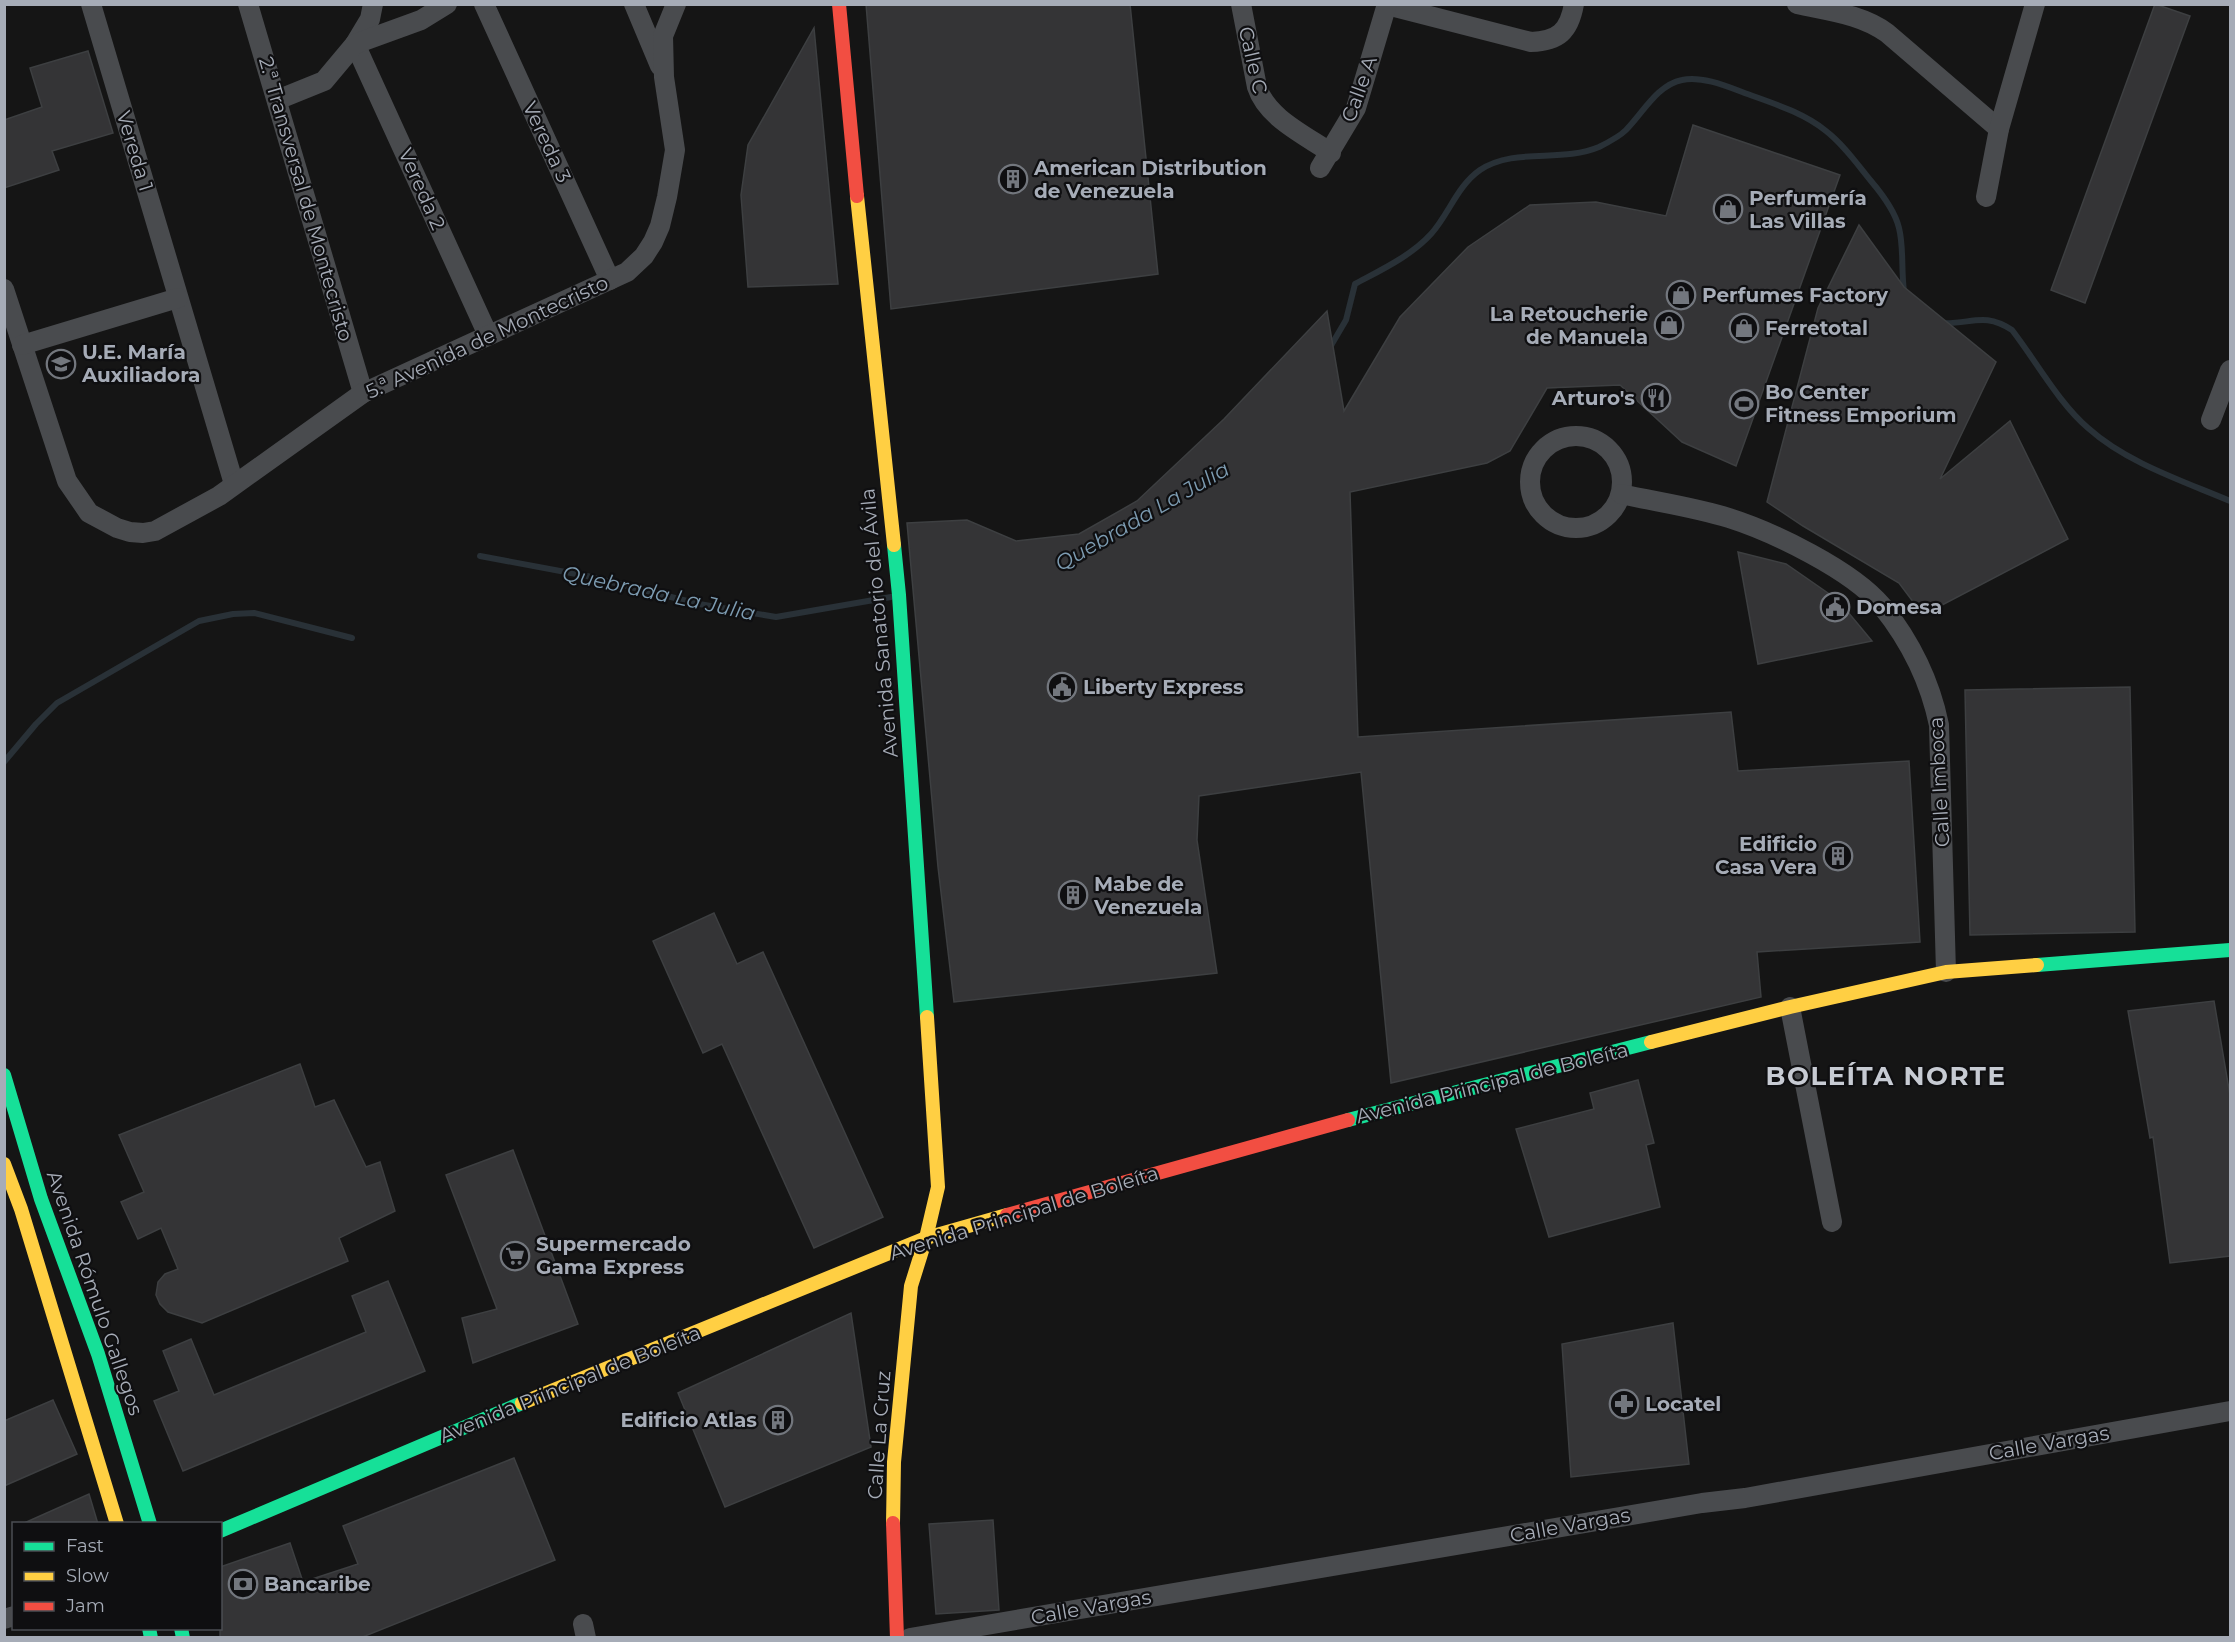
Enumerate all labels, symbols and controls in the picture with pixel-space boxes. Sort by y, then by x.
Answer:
street label: Calle C [1234,24,1272,96]
street label: Calle A [1336,52,1382,125]
street label: 2.ª Transversal de Montecristo [254,54,358,344]
street label: Vereda 3 [518,98,576,186]
street label: Vereda 1 [111,108,159,194]
street label: Vereda 2 [393,144,451,234]
place label: American Distribution de Venezuela [1033,156,1267,203]
building icon: American Distribution de Venezuela [997,163,1029,195]
place label: Perfumería Las Villas [1749,186,1867,233]
shop icon: Perfumería Las Villas [1712,193,1744,225]
street label: 5.ª Avenida de Montecristo [362,270,612,404]
shop icon: Perfumes Factory [1665,279,1697,311]
place label: Perfumes Factory [1702,283,1889,307]
place label: La Retoucherie de Manuela [1490,302,1648,349]
shop icon: La Retoucherie de Manuela [1653,309,1685,341]
shop icon: Ferretotal [1728,312,1760,344]
place label: Ferretotal [1765,316,1868,340]
place label: U.E. María Auxiliadora [81,340,200,387]
school or university icon: U.E. María Auxiliadora [45,348,77,380]
place label: Bo Center Fitness Emporium [1765,380,1957,427]
restaurant icon: Arturo's [1640,382,1672,414]
place label: Arturo's [1551,386,1635,410]
sports icon: Bo Center Fitness Emporium [1728,388,1760,420]
water label: Quebrada La Julia [1050,456,1234,576]
street label: Avenida Sanatorio del Ávila [855,487,903,759]
water label: Quebrada La Julia [560,560,758,626]
public building icon: Domesa [1819,591,1851,623]
place label: Domesa [1856,595,1942,619]
public building icon: Liberty Express [1046,671,1078,703]
place label: Liberty Express [1083,675,1244,699]
street label: Calle Imboca [1924,716,1954,848]
place label: Edificio Casa Vera [1715,832,1817,879]
building icon: Edificio Casa Vera [1822,840,1854,872]
place label: Mabe de Venezuela [1093,872,1202,919]
building icon: Mabe de Venezuela [1057,879,1089,911]
street label: Avenida Principal de Boleíta [1353,1038,1631,1128]
district label: BOLEÍTA NORTE [1766,1060,2006,1092]
street label: Avenida Principal de Boleíta [887,1161,1161,1265]
street label: Avenida Rómulo Gallegos [42,1168,148,1419]
place label: Supermercado Gama Express [536,1232,691,1279]
supermarket icon: Supermercado Gama Express [499,1240,531,1272]
street label: Avenida Principal de Boleíta [436,1320,704,1448]
street label: Calle La Cruz [863,1370,895,1500]
pharmacy icon: Locatel [1608,1388,1640,1420]
place label: Locatel [1645,1392,1721,1416]
building icon: Edificio Atlas [762,1404,794,1436]
place label: Edificio Atlas [621,1408,757,1432]
street label: Calle Vargas [1987,1421,2111,1465]
street label: Calle Vargas [1508,1503,1632,1547]
legend [12,1522,222,1630]
text: Fast [66,1535,104,1557]
text: Slow [66,1565,109,1587]
bank icon: Bancaribe [227,1568,259,1600]
place label: Bancaribe [264,1572,371,1596]
street label: Calle Vargas [1029,1585,1153,1629]
text: Jam [65,1595,105,1617]

